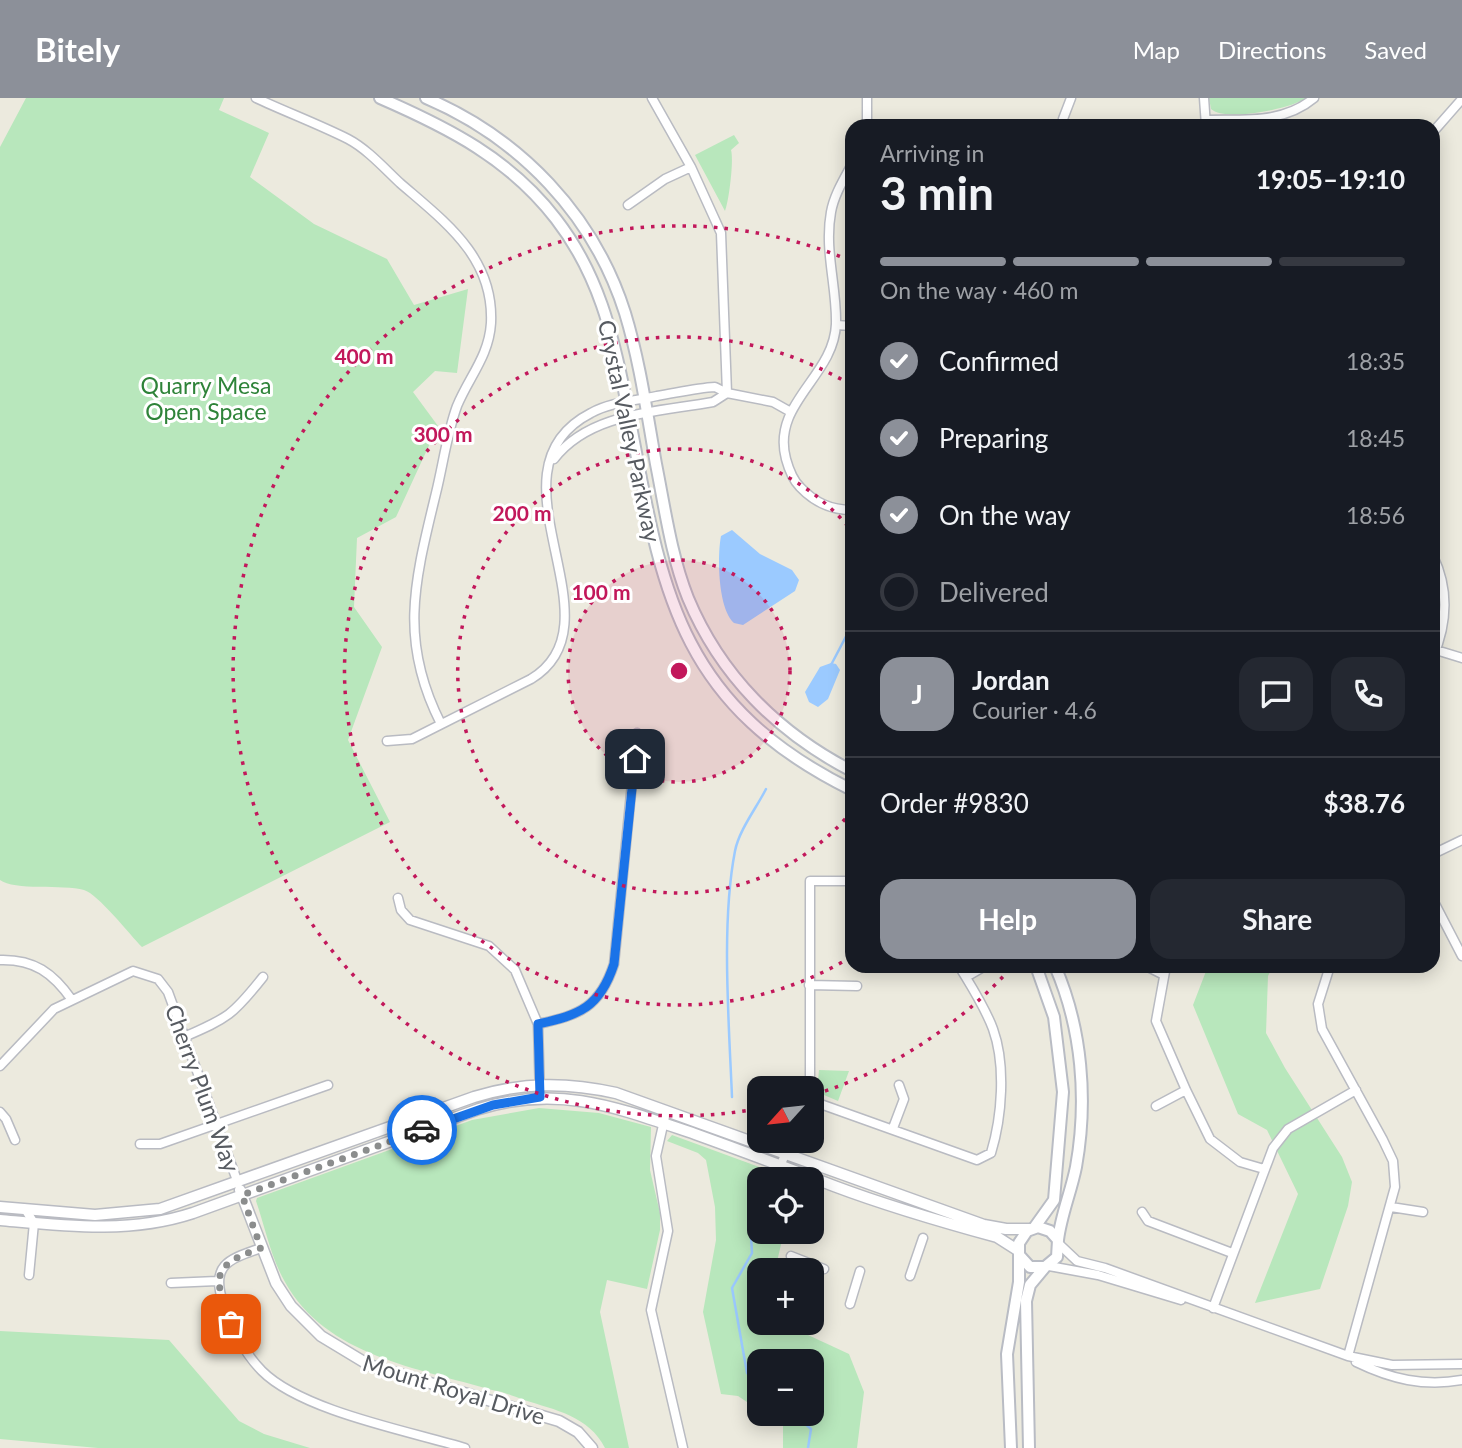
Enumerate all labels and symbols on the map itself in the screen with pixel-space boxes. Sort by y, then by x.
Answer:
street label: Crystal Valley Parkway [593,317,667,545]
text: 400 m [334,343,394,368]
park label: Quarry Mesa Open Space [141,371,271,425]
text: 300 m [413,421,473,446]
text: 200 m [492,500,552,525]
text: 100 m [571,579,631,604]
centre of rings [667,659,691,683]
pin [605,729,665,789]
street label: Cherry Plum Way [160,1000,246,1176]
north arrow [747,1076,824,1153]
courier [387,1095,457,1165]
pin [201,1294,261,1354]
street label: Mount Royal Drive [359,1348,549,1430]

